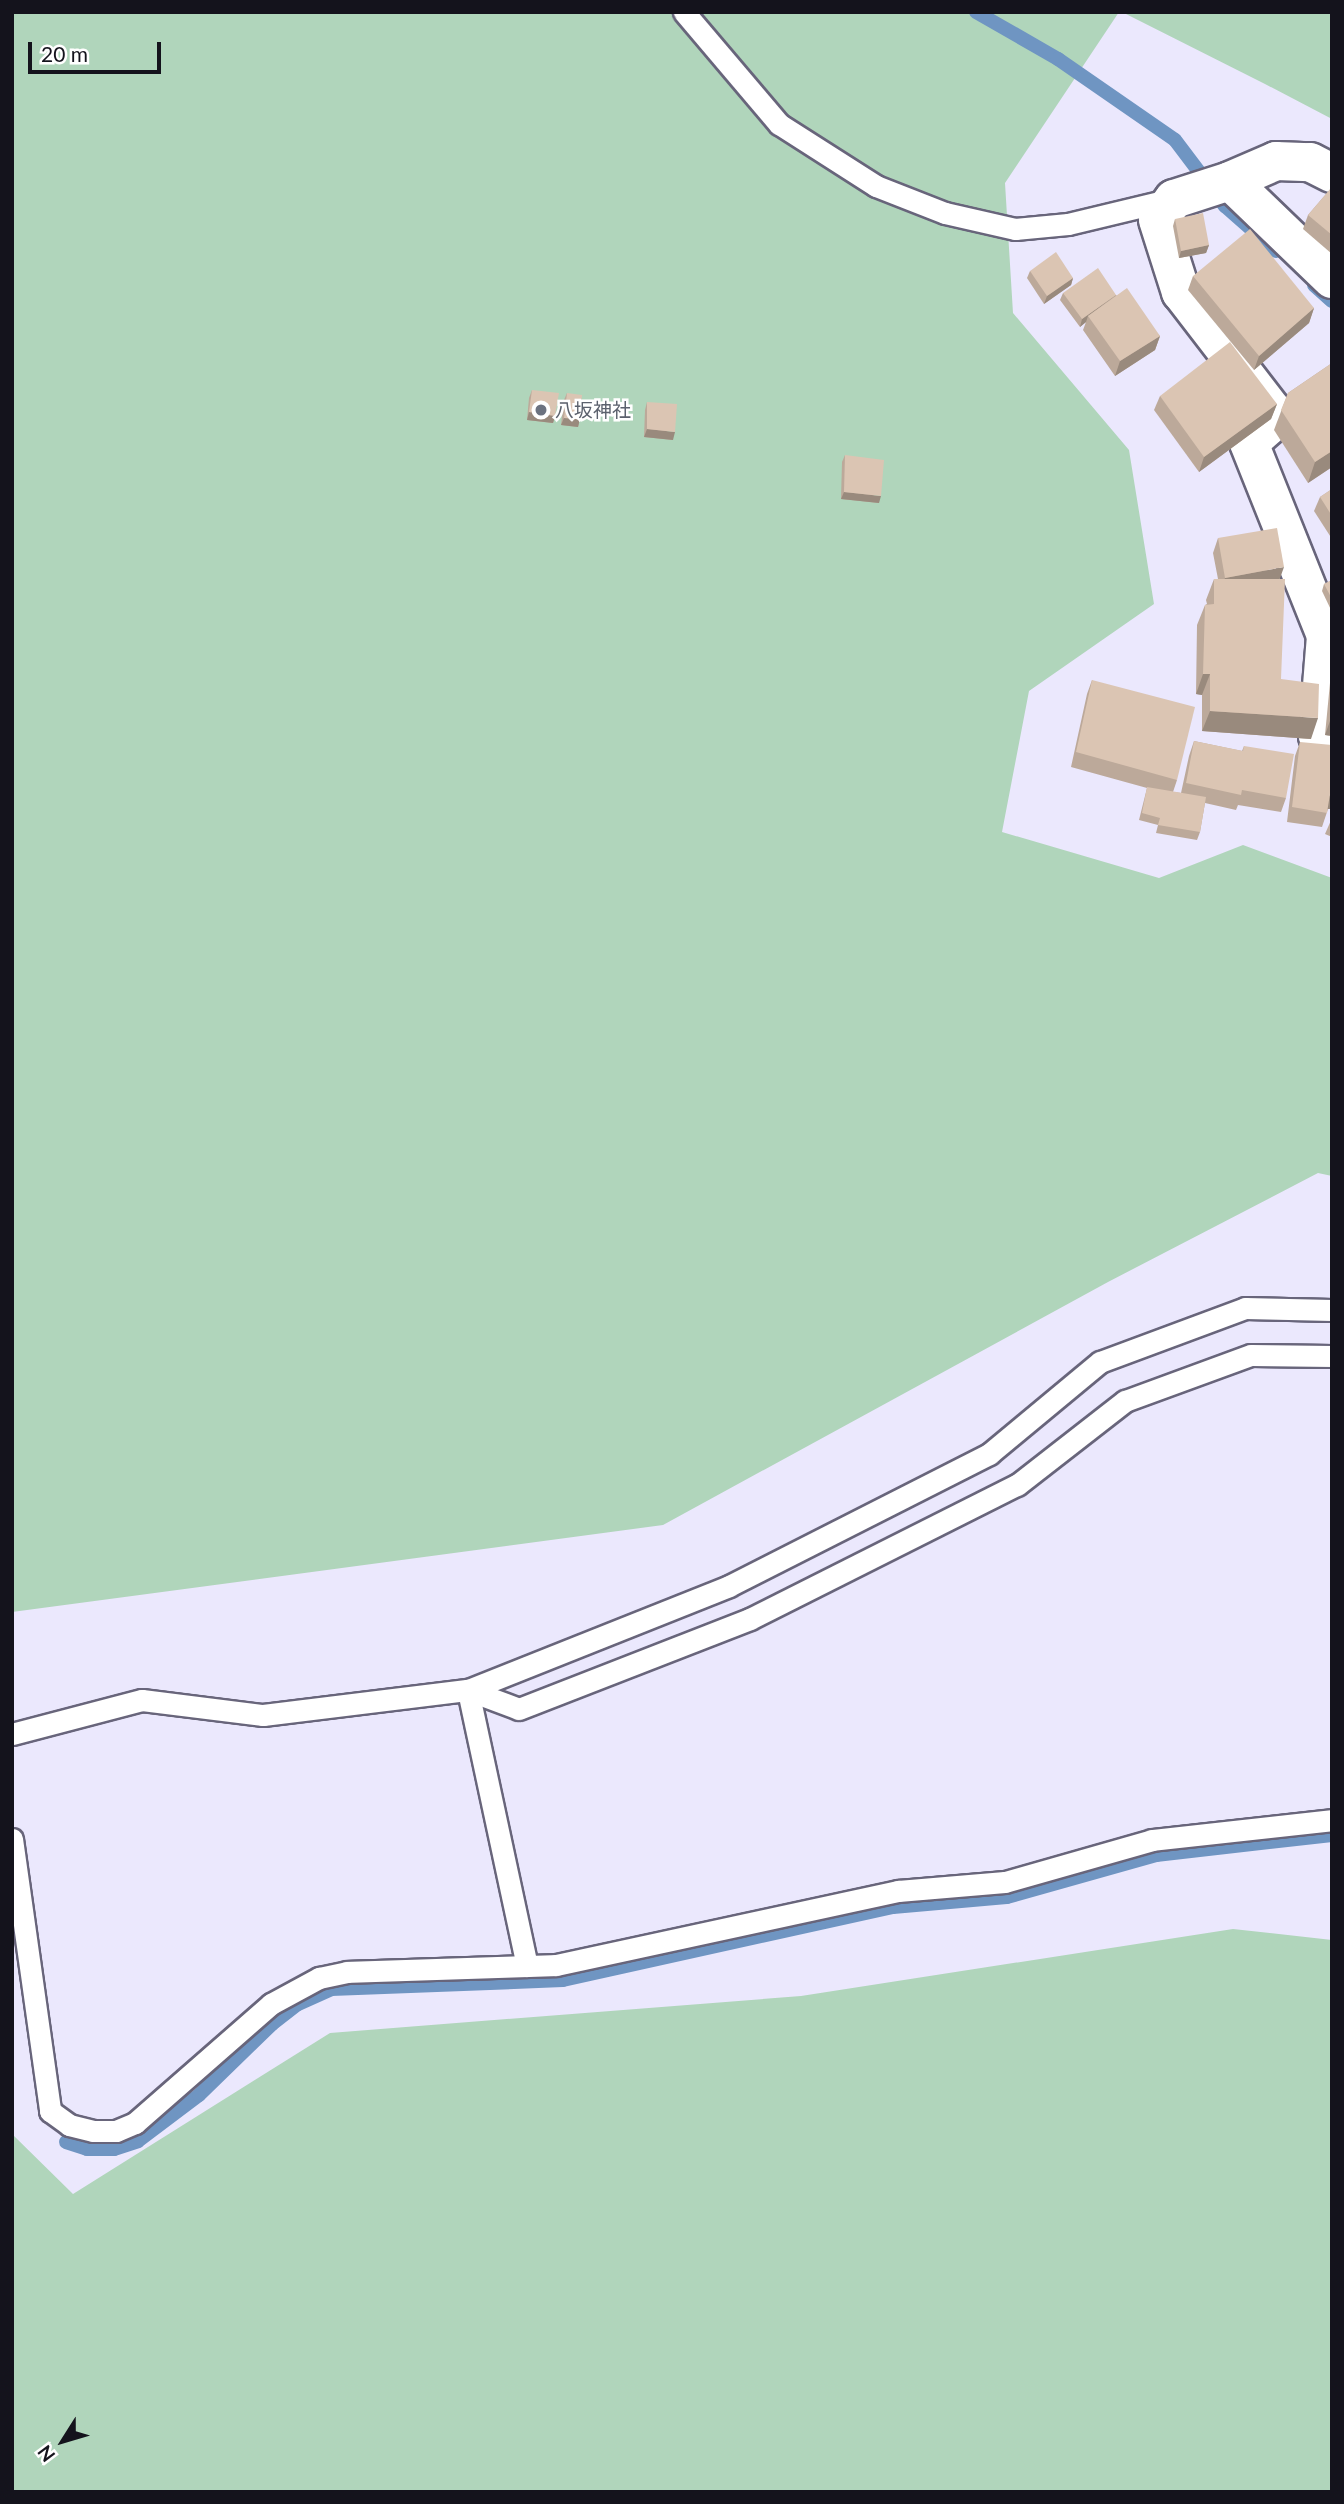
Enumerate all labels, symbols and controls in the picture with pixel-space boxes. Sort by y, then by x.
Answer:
scale bar [32,28,164,72]
text: 20 m [41,41,88,66]
place label: 八坂神社 [555,399,631,421]
marker: 八坂神社 [533,402,549,418]
north arrow [28,2406,98,2476]
text: N [32,2441,59,2467]

